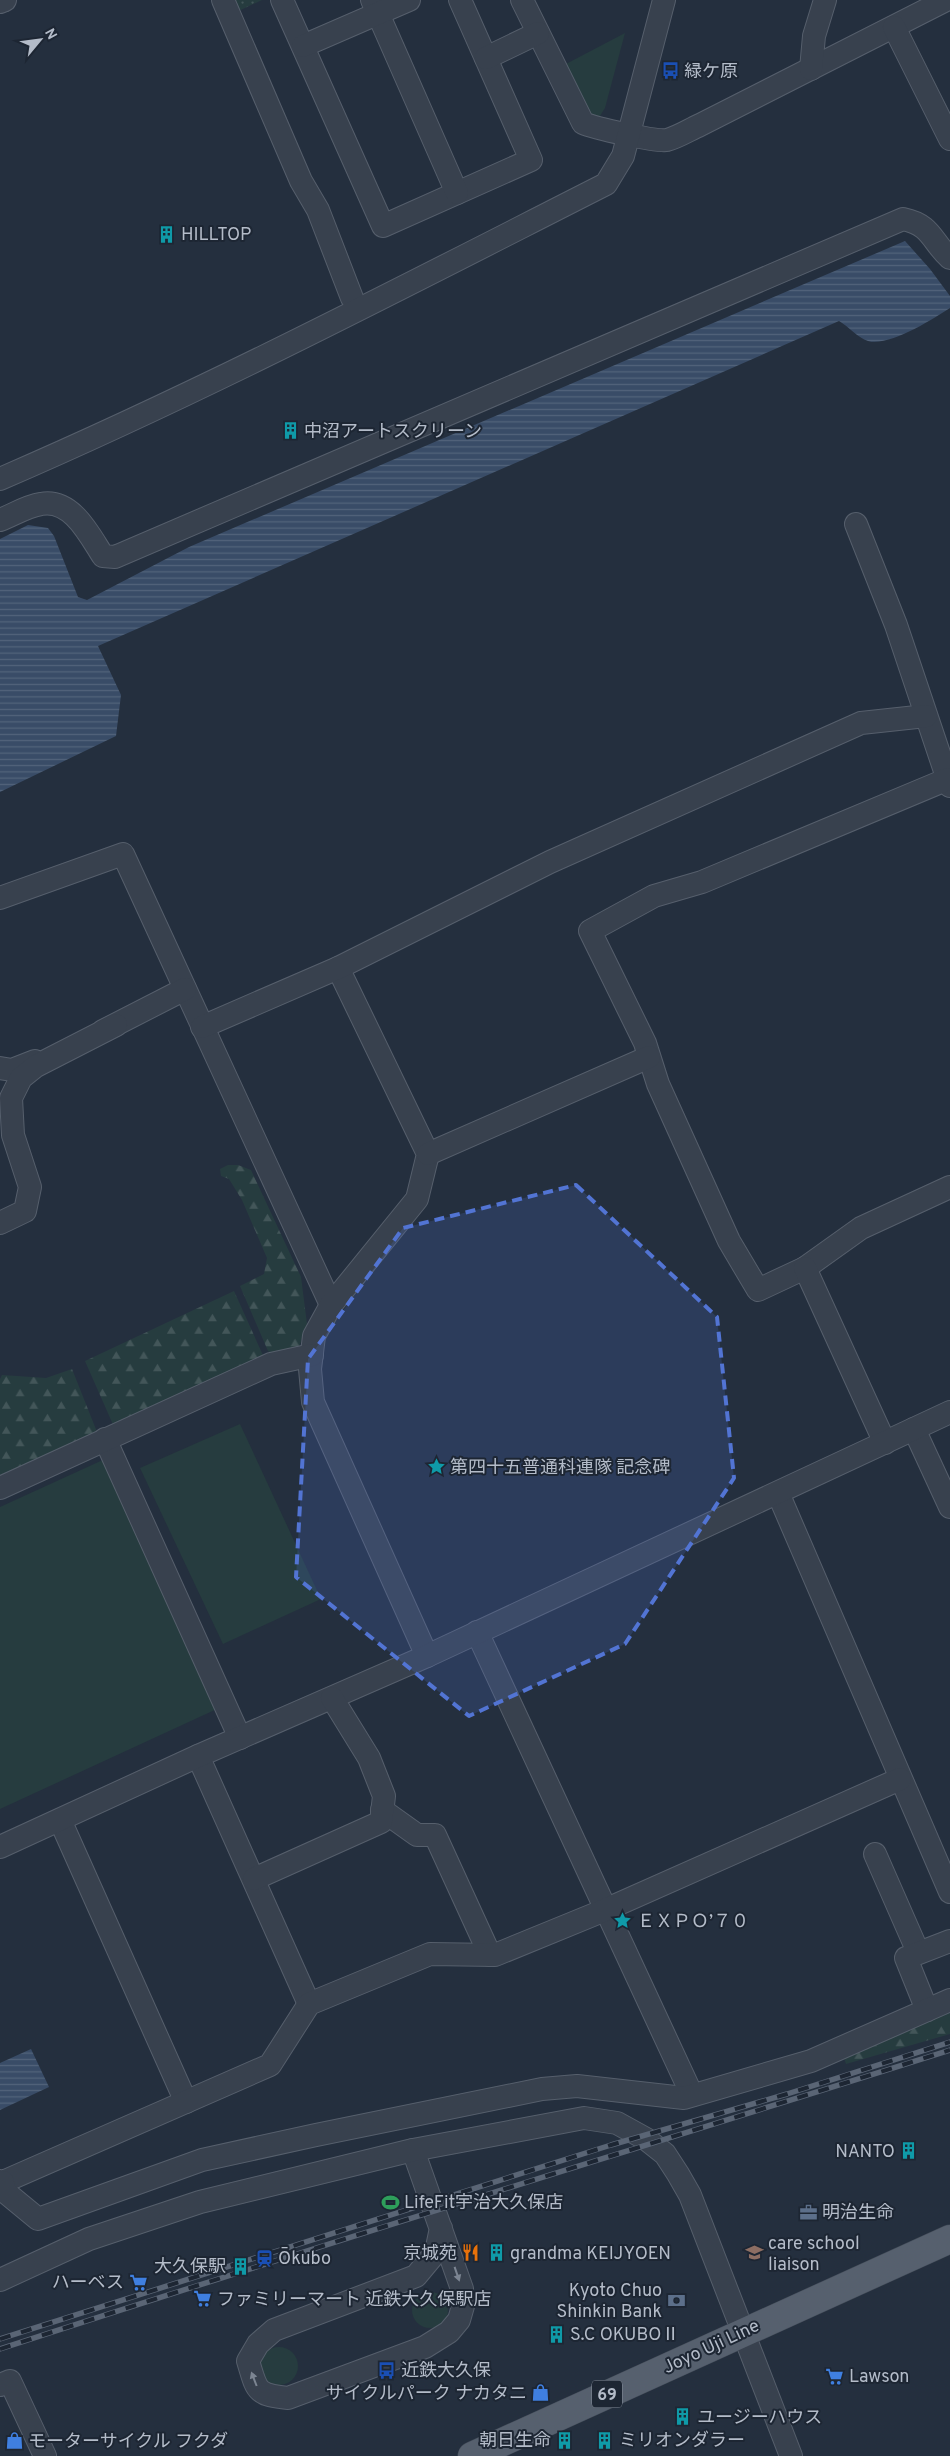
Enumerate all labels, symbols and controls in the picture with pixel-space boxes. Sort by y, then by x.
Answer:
north arrow [15,15,65,65]
text: N [40,26,60,43]
bus stop icon: 緑ケ原 [660,61,680,81]
place label: 緑ケ原 [684,61,738,84]
building icon: HILLTOP [157,224,177,244]
place label: HILLTOP [181,224,251,247]
building icon: 中沼アートスクリーン [280,421,300,441]
place label: 中沼アートスクリーン [304,421,482,444]
place icon: 第四十五普通科連隊 記念碑 [426,1457,446,1477]
place label: 第四十五普通科連隊 記念碑 [450,1457,670,1480]
place icon: ＥＸＰＯ’７０ [613,1911,633,1931]
place label: ＥＸＰＯ’７０ [637,1911,749,1934]
place label: NANTO [835,2141,895,2164]
building icon: NANTO [899,2141,919,2161]
sports icon: LifeFit宇治大久保店 [380,2192,400,2212]
place label: LifeFit宇治大久保店 [404,2192,563,2215]
office icon: 明治生命 [798,2202,818,2222]
place label: 明治生命 [822,2202,894,2225]
place label: care school liaison [768,2233,860,2277]
place label: 京城苑 [403,2243,457,2266]
restaurant icon: 京城苑 [461,2243,481,2263]
building icon: grandma KEIJYOEN [486,2243,506,2263]
place label: grandma KEIJYOEN [510,2243,671,2266]
school or university icon: care school liaison [744,2243,764,2263]
place label: Ōkubo [278,2246,331,2271]
station icon: Ōkubo [254,2248,274,2268]
place label: 大久保駅 [154,2256,226,2279]
building icon: 大久保駅 [230,2256,250,2276]
one-way arrow [454,2267,461,2282]
place label: ハーベス [52,2272,124,2295]
supermarket icon: ハーベス [128,2272,148,2292]
place label: Kyoto Chuo Shinkin Bank [557,2280,662,2324]
supermarket icon: ファミリーマート 近鉄大久保駅店 [193,2289,213,2309]
place label: ファミリーマート 近鉄大久保駅店 [217,2289,491,2312]
bank icon: Kyoto Chuo Shinkin Bank [666,2290,686,2310]
street label: Joyo Uji Line [660,2315,764,2380]
building icon: S.C OKUBOⅡ [546,2324,566,2344]
place label: S.C OKUBOⅡ [570,2324,679,2347]
bus stop icon: 近鉄大久保 [377,2360,397,2380]
place label: 近鉄大久保 [401,2360,491,2383]
supermarket icon: Lawson [825,2366,845,2386]
place label: Lawson [849,2366,909,2389]
one-way arrow [250,2371,258,2386]
road number: 69 [592,2380,622,2408]
place label: サイクルパーク ナカタニ [326,2383,527,2406]
shop icon: サイクルパーク ナカタニ [531,2383,551,2403]
building icon: ユージーハウス [673,2407,693,2427]
place label: ユージーハウス [697,2407,822,2430]
place label: 朝日生命 [479,2430,551,2453]
building icon: 朝日生命 [555,2430,575,2450]
building icon: ミリオンダラー [595,2430,615,2450]
place label: ミリオンダラー [619,2430,745,2453]
shop icon: モーターサイクル フクダ [4,2431,24,2451]
place label: モーターサイクル フクダ [28,2431,228,2454]

